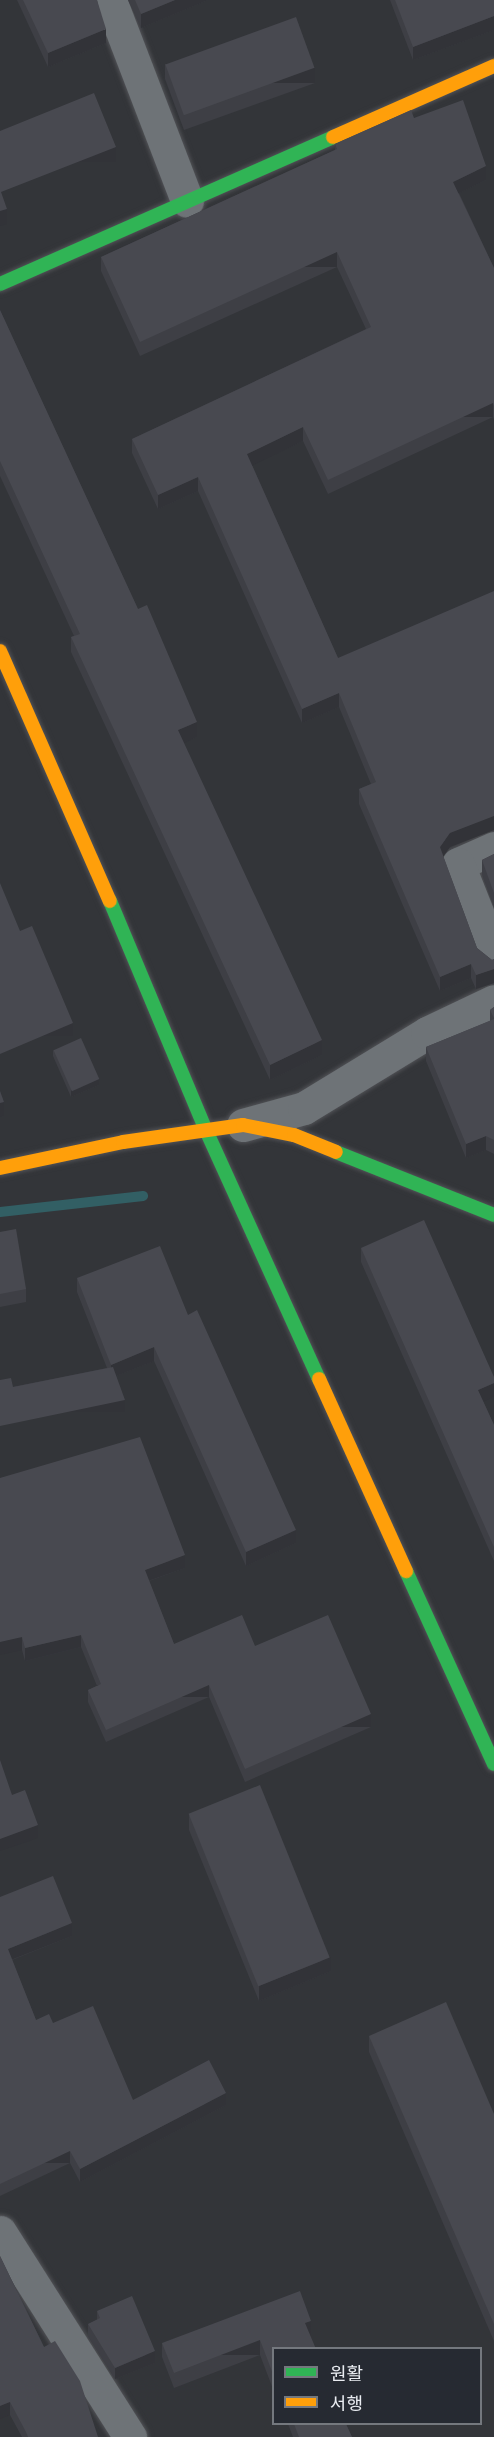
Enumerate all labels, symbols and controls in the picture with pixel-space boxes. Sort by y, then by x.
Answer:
legend [272,2347,482,2425]
text: 원활 [330,2363,363,2384]
text: 서행 [330,2393,363,2414]

